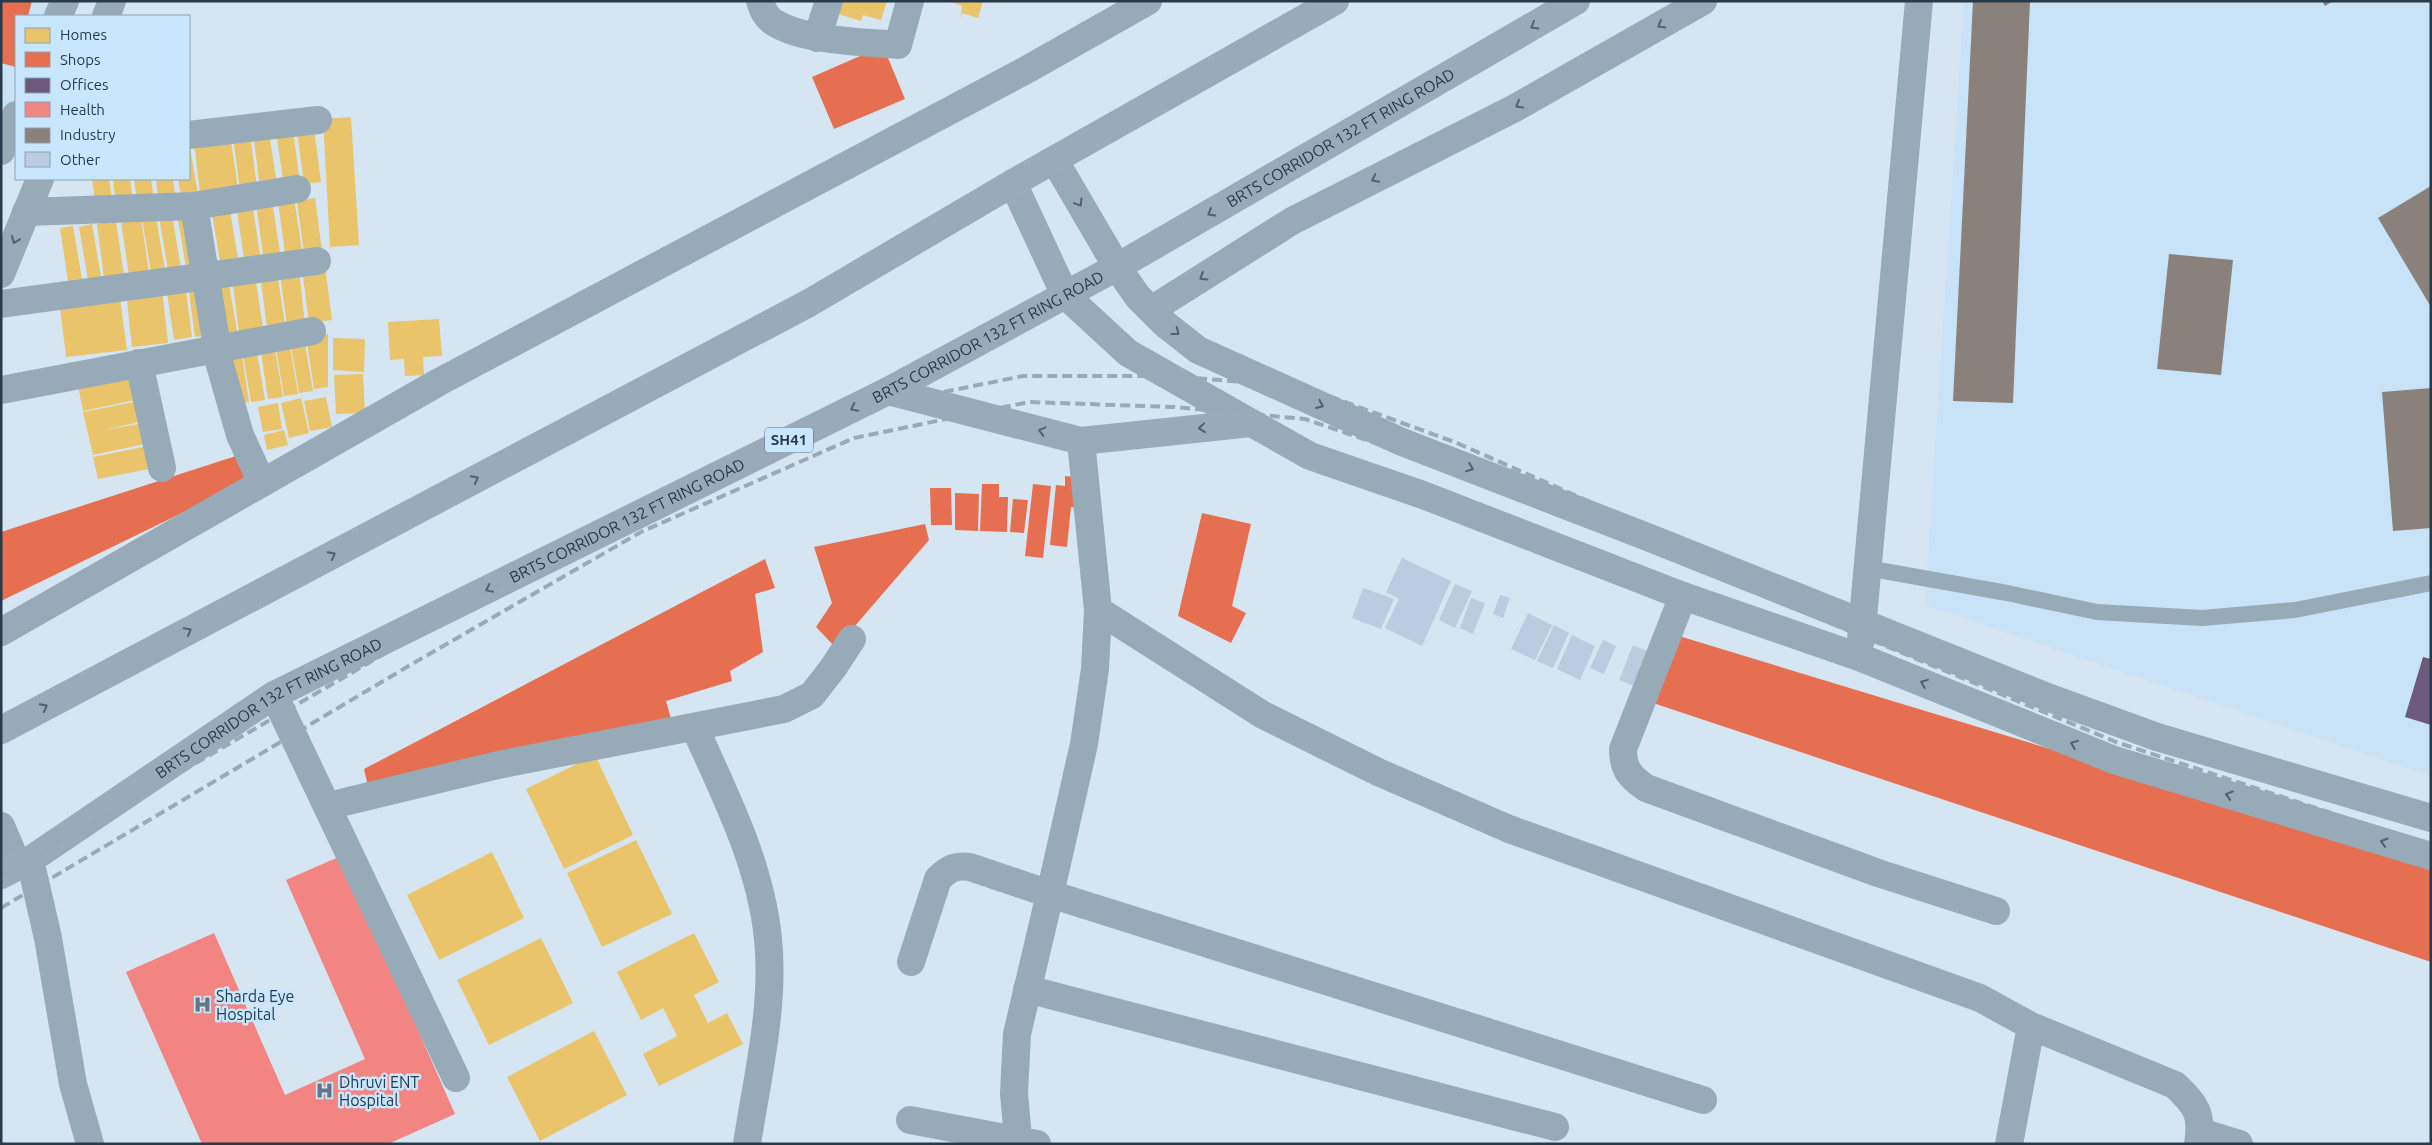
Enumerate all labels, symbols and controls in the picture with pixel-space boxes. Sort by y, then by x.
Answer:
legend [15,15,190,180]
one-way arrow [1530,19,1539,29]
one-way arrow [1657,19,1666,29]
text: Homes [60,26,107,43]
text: Shops [60,51,101,68]
street label: BRTS CORRIDOR 132 FT RING ROAD [1223,64,1458,211]
text: Offices [60,76,108,93]
one-way arrow [1516,99,1525,109]
text: Health [60,101,105,118]
text: Industry [60,126,115,143]
text: Other [60,151,100,168]
one-way arrow [1371,173,1380,183]
one-way arrow [1073,198,1083,207]
one-way arrow [1208,206,1217,216]
one-way arrow [10,235,21,244]
street label: BRTS CORRIDOR 132 FT RING ROAD [869,267,1107,406]
one-way arrow [1200,271,1209,280]
one-way arrow [1170,327,1179,335]
one-way arrow [1315,399,1324,409]
one-way arrow [850,402,859,412]
one-way arrow [1198,422,1206,433]
one-way arrow [1038,426,1046,436]
road number: SH41 [765,428,813,452]
street label: BRTS CORRIDOR 132 FT RING ROAD [506,454,748,586]
one-way arrow [1465,462,1474,472]
one-way arrow [470,475,479,485]
one-way arrow [326,551,335,561]
one-way arrow [485,583,494,593]
one-way arrow [183,627,192,637]
street label: BRTS CORRIDOR 132 FT RING ROAD [152,634,385,782]
one-way arrow [1920,678,1929,689]
one-way arrow [39,703,48,713]
one-way arrow [2070,740,2079,750]
one-way arrow [2225,790,2233,800]
one-way arrow [2380,837,2389,847]
place label: Sharda Eye Hospital [216,987,294,1023]
hospital icon: Sharda Eye Hospital [192,995,212,1015]
place label: Dhruvi ENT Hospital [339,1073,419,1109]
hospital icon: Dhruvi ENT Hospital [315,1081,335,1101]

